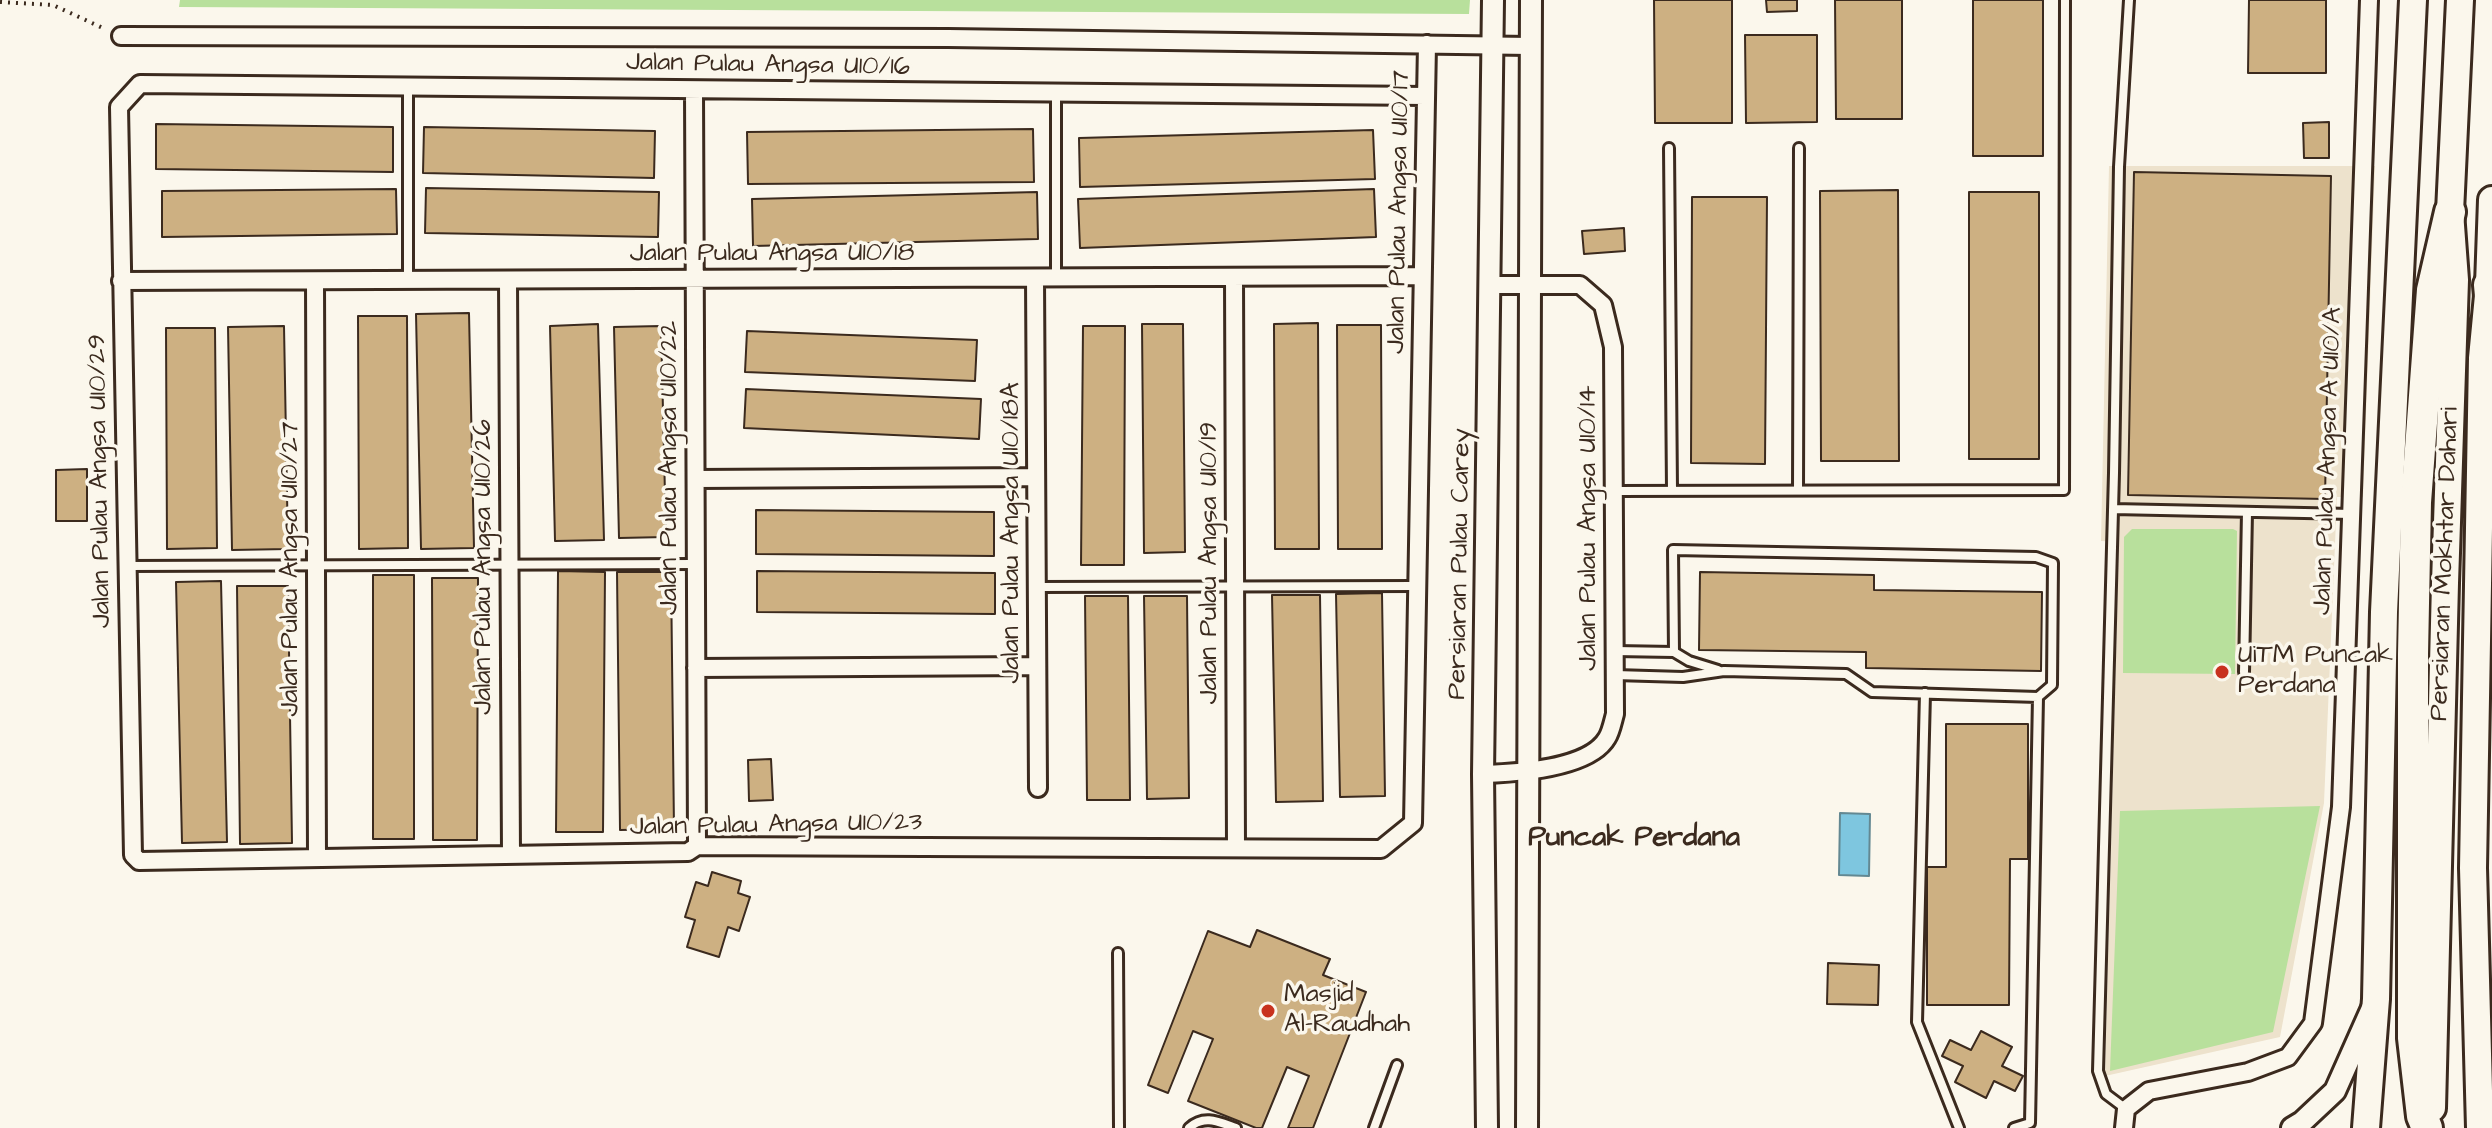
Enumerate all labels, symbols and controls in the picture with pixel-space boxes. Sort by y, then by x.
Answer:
street label: Jalan Pulau Angsa U10/16 [626,48,910,84]
street label: Jalan Pulau Angsa U10/17 [1382,70,1418,354]
street label: Jalan Pulau Angsa U10/18 [630,239,914,271]
street label: Jalan Pulau Angsa A U10/A [2308,307,2350,615]
street label: Jalan Pulau Angsa U10/22 [655,321,687,615]
street label: Jalan Pulau Angsa U10/29 [83,334,119,628]
street label: Jalan Pulau Angsa U10/18A [997,382,1029,684]
street label: Jalan Pulau Angsa U10/14 [1574,385,1606,671]
street label: Persiaran Mokhtar Dahari [2425,406,2467,722]
street label: Jalan Pulau Angsa U10/26 [469,419,501,715]
street label: Jalan Pulau Angsa U10/27 [276,421,308,717]
street label: Jalan Pulau Angsa U10/19 [1195,422,1227,704]
street label: Persiaran Pulau Carey [1443,428,1479,700]
place label: UiTM Puncak Perdana [2238,641,2393,702]
marker: UiTM Puncak Perdana [2213,663,2231,681]
street label: Jalan Pulau Angsa U10/23 [630,808,922,844]
district label: Puncak Perdana [1528,822,1740,856]
place label: Masjid Al-Raudhah [1284,980,1410,1042]
marker: Masjid Al-Raudhah [1259,1002,1277,1020]

